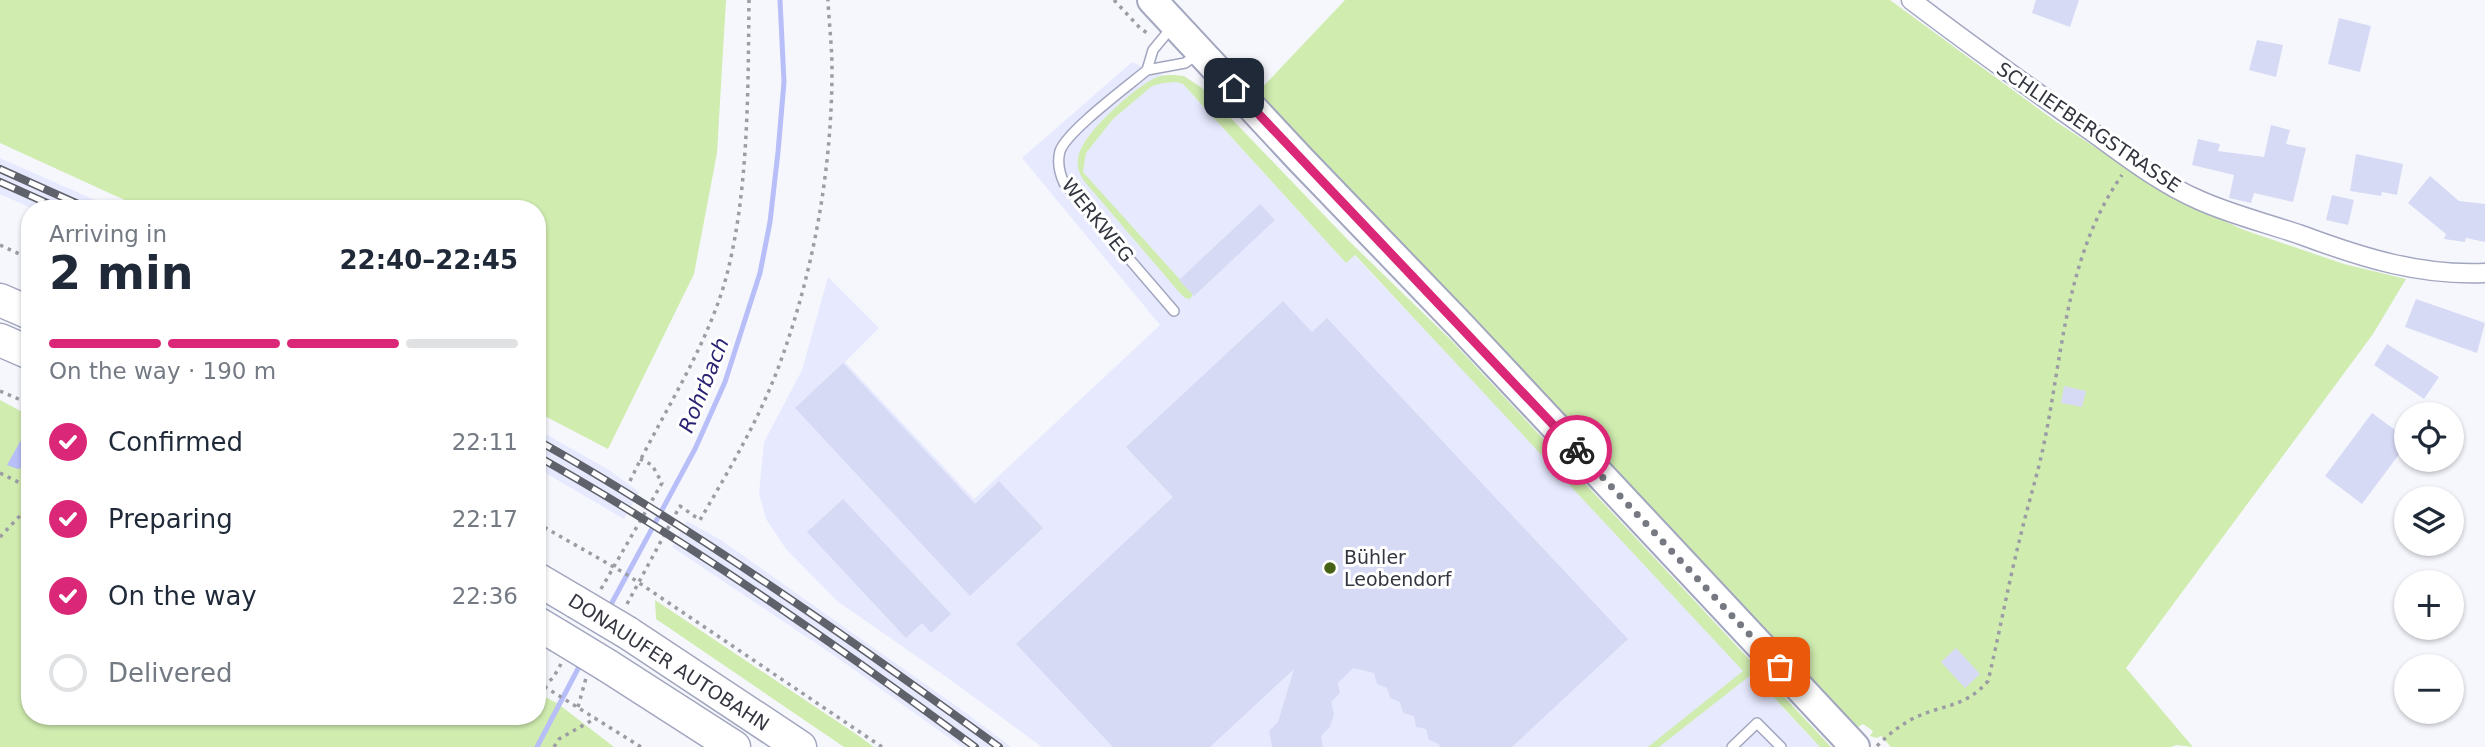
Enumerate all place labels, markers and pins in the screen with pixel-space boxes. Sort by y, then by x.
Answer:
pin [1204,58,1264,118]
place label: Bühler Leobendorf [1344,546,1453,590]
marker: Bühler Leobendorf [1322,560,1338,576]
pin [1750,637,1810,697]

